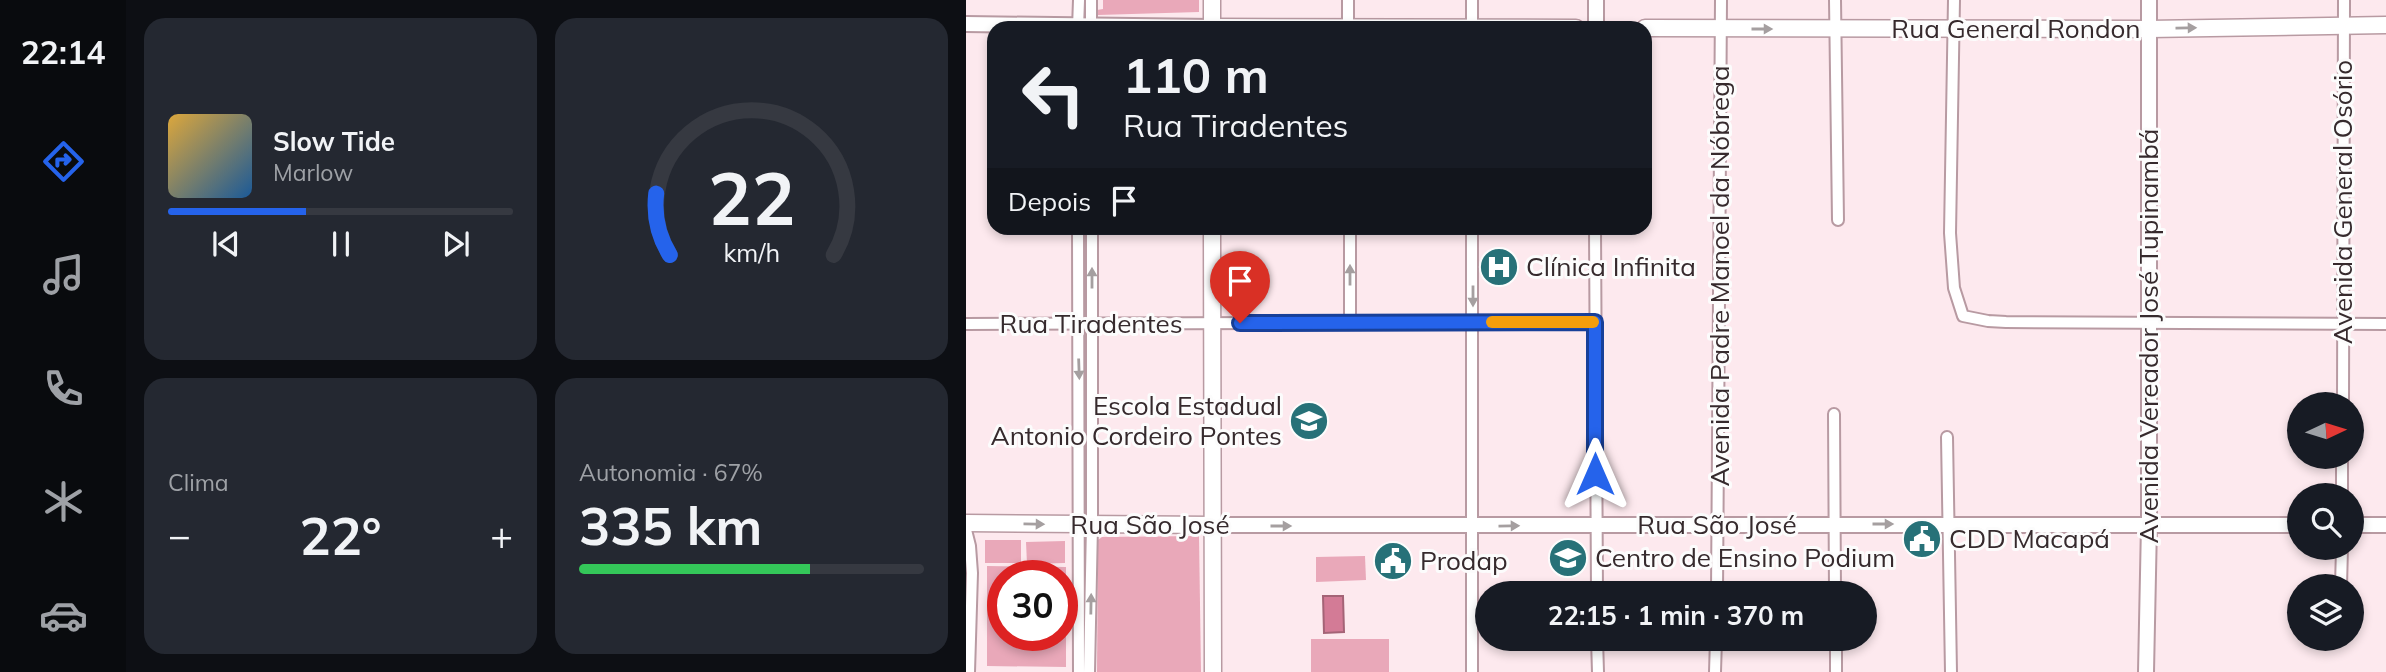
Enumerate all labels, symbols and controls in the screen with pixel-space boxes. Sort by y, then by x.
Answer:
street label: Rua General Rondon [1891,12,2141,45]
one-way arrow [1751,23,1773,35]
one-way arrow [2175,23,2197,34]
text: 22:14 [21,32,105,72]
text: 110 m [1123,44,1269,105]
icon: left [1008,49,1099,140]
street label: Avenida General Osório [2326,60,2359,344]
street label: Avenida Padre Manoel da Nóbrega [1703,66,1736,486]
text: Rua Tiradentes [1123,105,1348,145]
text: Slow Tide [273,125,395,158]
street label: Avenida Vereador José Tupinambá [2132,129,2165,543]
icon: directions [39,137,88,186]
text: 22 [708,152,795,243]
text: Marlow [273,158,353,187]
icon: arrive [1105,182,1143,220]
text: Depois [1008,185,1091,218]
icon: previous [207,225,245,263]
icon: pause [322,225,360,263]
icon: next [437,225,475,263]
text: km/h [723,237,780,268]
hospital icon: Clínica Infinita [1478,246,1520,288]
icon: music [39,250,88,299]
place label: Clínica Infinita [1526,250,1696,283]
pin [1210,251,1270,323]
icon: arrive [1221,262,1259,300]
one-way arrow [1344,263,1356,285]
one-way arrow [1086,267,1098,289]
one-way arrow [1467,285,1479,307]
street label: Rua Tiradentes [999,307,1183,340]
one-way arrow [1073,358,1084,380]
icon: phone [39,364,88,413]
place label: Escola Estadual Antonio Cordeiro Pontes [991,389,1282,452]
north arrow [2287,392,2364,469]
map controls [2287,392,2364,651]
school or university icon: Escola Estadual Antonio Cordeiro Pontes [1288,400,1330,442]
position arrow [1558,437,1632,511]
text: Autonomia · 67% [579,458,763,487]
text: Clima [168,468,229,497]
icon: climate [39,477,88,526]
button: search [2287,483,2364,560]
text: 335 km [579,493,762,558]
text: 22° [299,503,382,568]
street label: Rua São José [1070,508,1230,541]
street label: Rua São José [1637,508,1797,541]
text: − [168,511,191,559]
text: + [490,511,513,559]
one-way arrow [1023,518,1045,529]
one-way arrow [1872,518,1894,530]
public building icon: CDD Macapá [1901,518,1943,560]
one-way arrow [1270,520,1292,532]
one-way arrow [1498,520,1520,532]
place label: CDD Macapá [1949,522,2110,555]
school or university icon: Centro de Ensino Podium [1547,537,1589,579]
public building icon: Prodap [1372,540,1414,582]
place label: Centro de Ensino Podium [1595,541,1895,574]
place label: Prodap [1420,544,1508,577]
speed limit sign: 30 [987,560,1078,651]
button: layers [2287,574,2364,651]
icon: car [39,591,88,640]
one-way arrow [1085,593,1097,615]
text: 22:15 · 1 min · 370 m [1548,599,1804,632]

